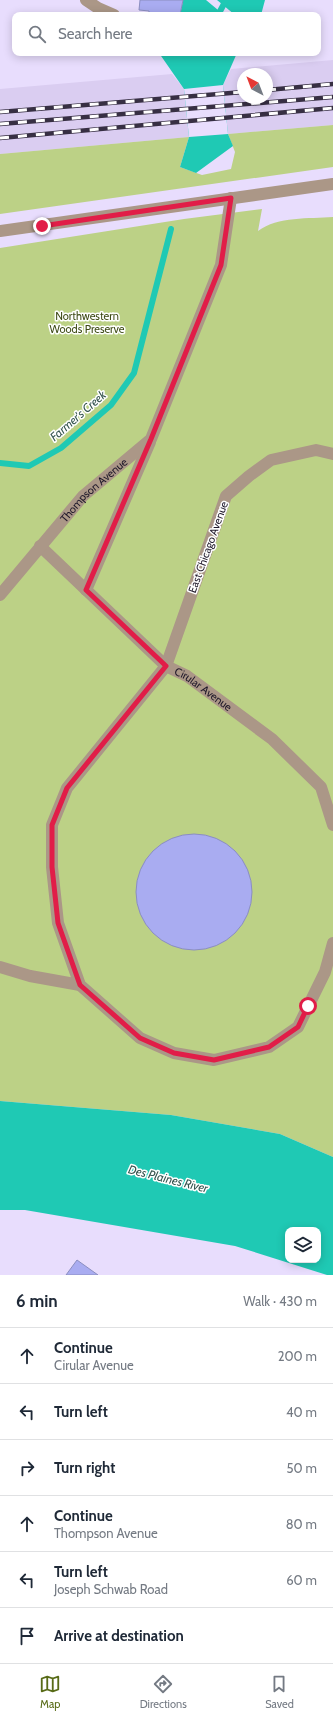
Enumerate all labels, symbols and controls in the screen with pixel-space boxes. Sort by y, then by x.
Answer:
search box [12,12,321,56]
icon: search [26,23,48,45]
text: Search here [58,25,133,43]
north arrow [237,68,273,104]
route end [33,217,51,235]
park label: Northwestern Woods Preserve [50,309,125,336]
water label: Farmer's Creek [47,387,109,444]
street label: Thompson Avenue [57,455,130,525]
street label: East Chicago Avenue [185,499,231,595]
street label: Cirular Avenue [172,664,235,714]
route start [299,997,317,1015]
water label: Des Plaines River [127,1161,211,1196]
map controls [285,1227,321,1263]
button: layers [285,1227,321,1263]
text: 6 min [16,1291,58,1311]
text: Walk · 430 m [243,1293,317,1309]
text: Continue [54,1339,113,1357]
icon: ahead [16,1345,38,1367]
text: 200 m [278,1348,317,1364]
text: Cirular Avenue [54,1357,134,1373]
icon: left [16,1401,38,1423]
text: Turn left [54,1403,108,1421]
text: 40 m [286,1404,317,1420]
icon: right [16,1457,38,1479]
text: Turn right [54,1459,115,1477]
text: 50 m [287,1460,317,1476]
text: Continue [54,1507,113,1525]
icon: ahead [16,1513,38,1535]
text: 80 m [286,1516,317,1532]
text: Thompson Avenue [54,1525,158,1541]
text: Turn left [54,1563,108,1581]
icon: left [16,1569,38,1591]
text: 60 m [286,1572,317,1588]
text: Joseph Schwab Road [54,1581,168,1597]
icon: arrive [16,1625,38,1647]
text: Arrive at destination [54,1627,184,1645]
tab: Map [39,1673,61,1711]
tab: Directions [140,1673,187,1711]
tab: Saved [265,1673,294,1711]

